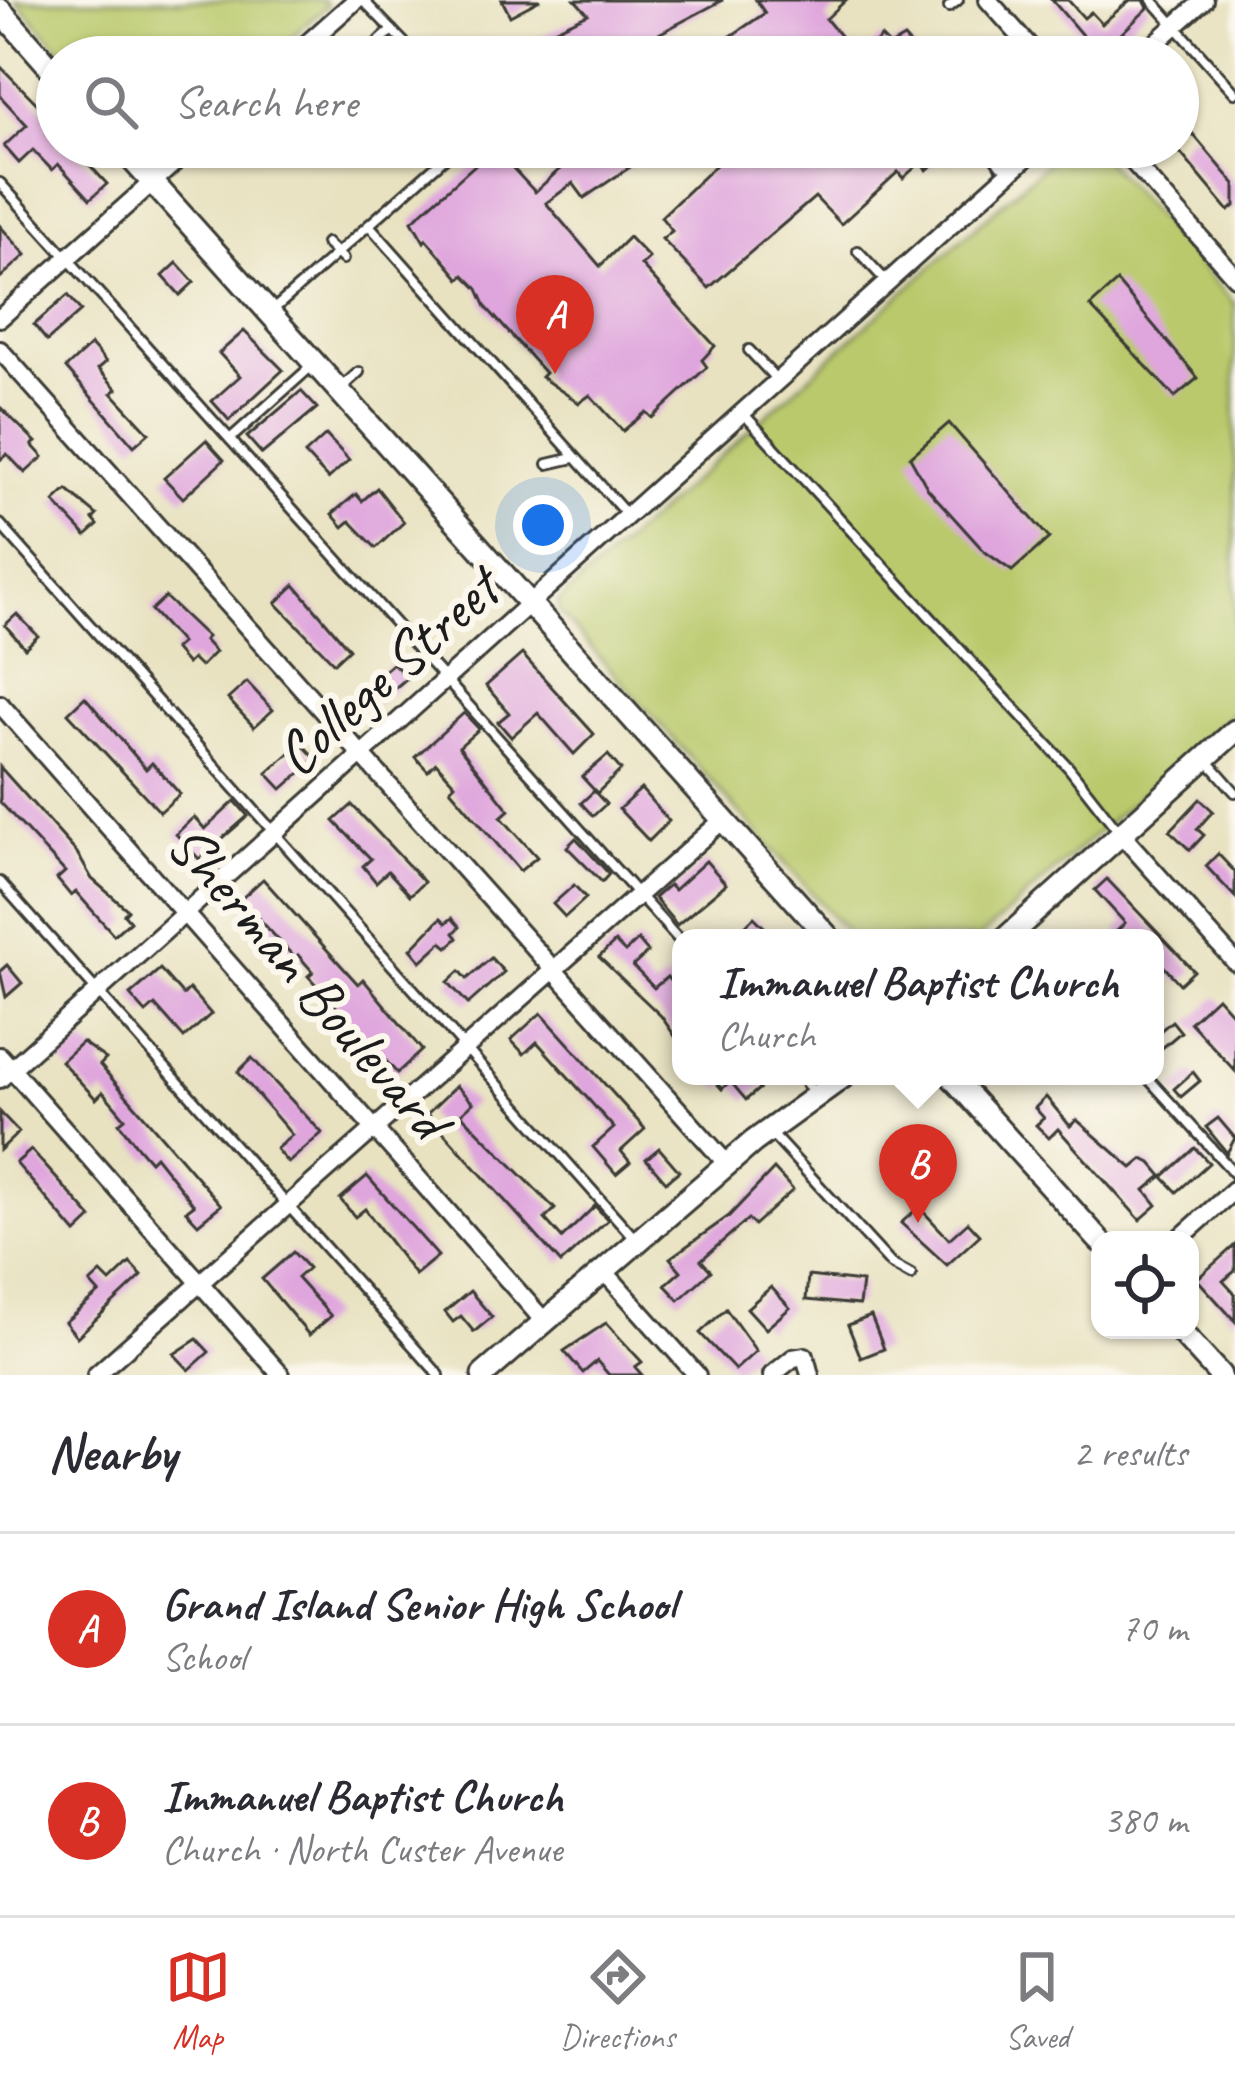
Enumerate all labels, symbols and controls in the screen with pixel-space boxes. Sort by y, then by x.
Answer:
search box [36,36,1199,168]
icon: search [78,69,144,135]
text: Search here [174,74,357,131]
pin: A [516,275,594,374]
your location [513,495,573,555]
street label: College Street [259,546,520,792]
street label: Sherman Boulevard [151,808,471,1160]
popup [672,929,1164,1085]
text: Immanuel Baptist Church [718,954,1118,1011]
text: Church [718,1011,815,1060]
pin: B [879,1124,957,1223]
map controls [1091,1231,1199,1339]
button: locate [1091,1231,1199,1339]
text: Nearby [48,1421,176,1485]
text: 2 results [1073,1429,1187,1478]
text: Grand Island Senior High School [162,1576,676,1633]
text: A [77,1604,97,1653]
text: 70 m [1121,1604,1187,1653]
text: School [162,1633,246,1682]
text: Immanuel Baptist Church [162,1768,563,1825]
text: B [77,1796,97,1845]
text: 380 m [1103,1796,1187,1845]
text: Church · North Custer Avenue [162,1825,562,1874]
tab: Map [165,1944,231,2058]
tab: Directions [560,1944,675,2058]
tab: Saved [1004,1944,1070,2058]

